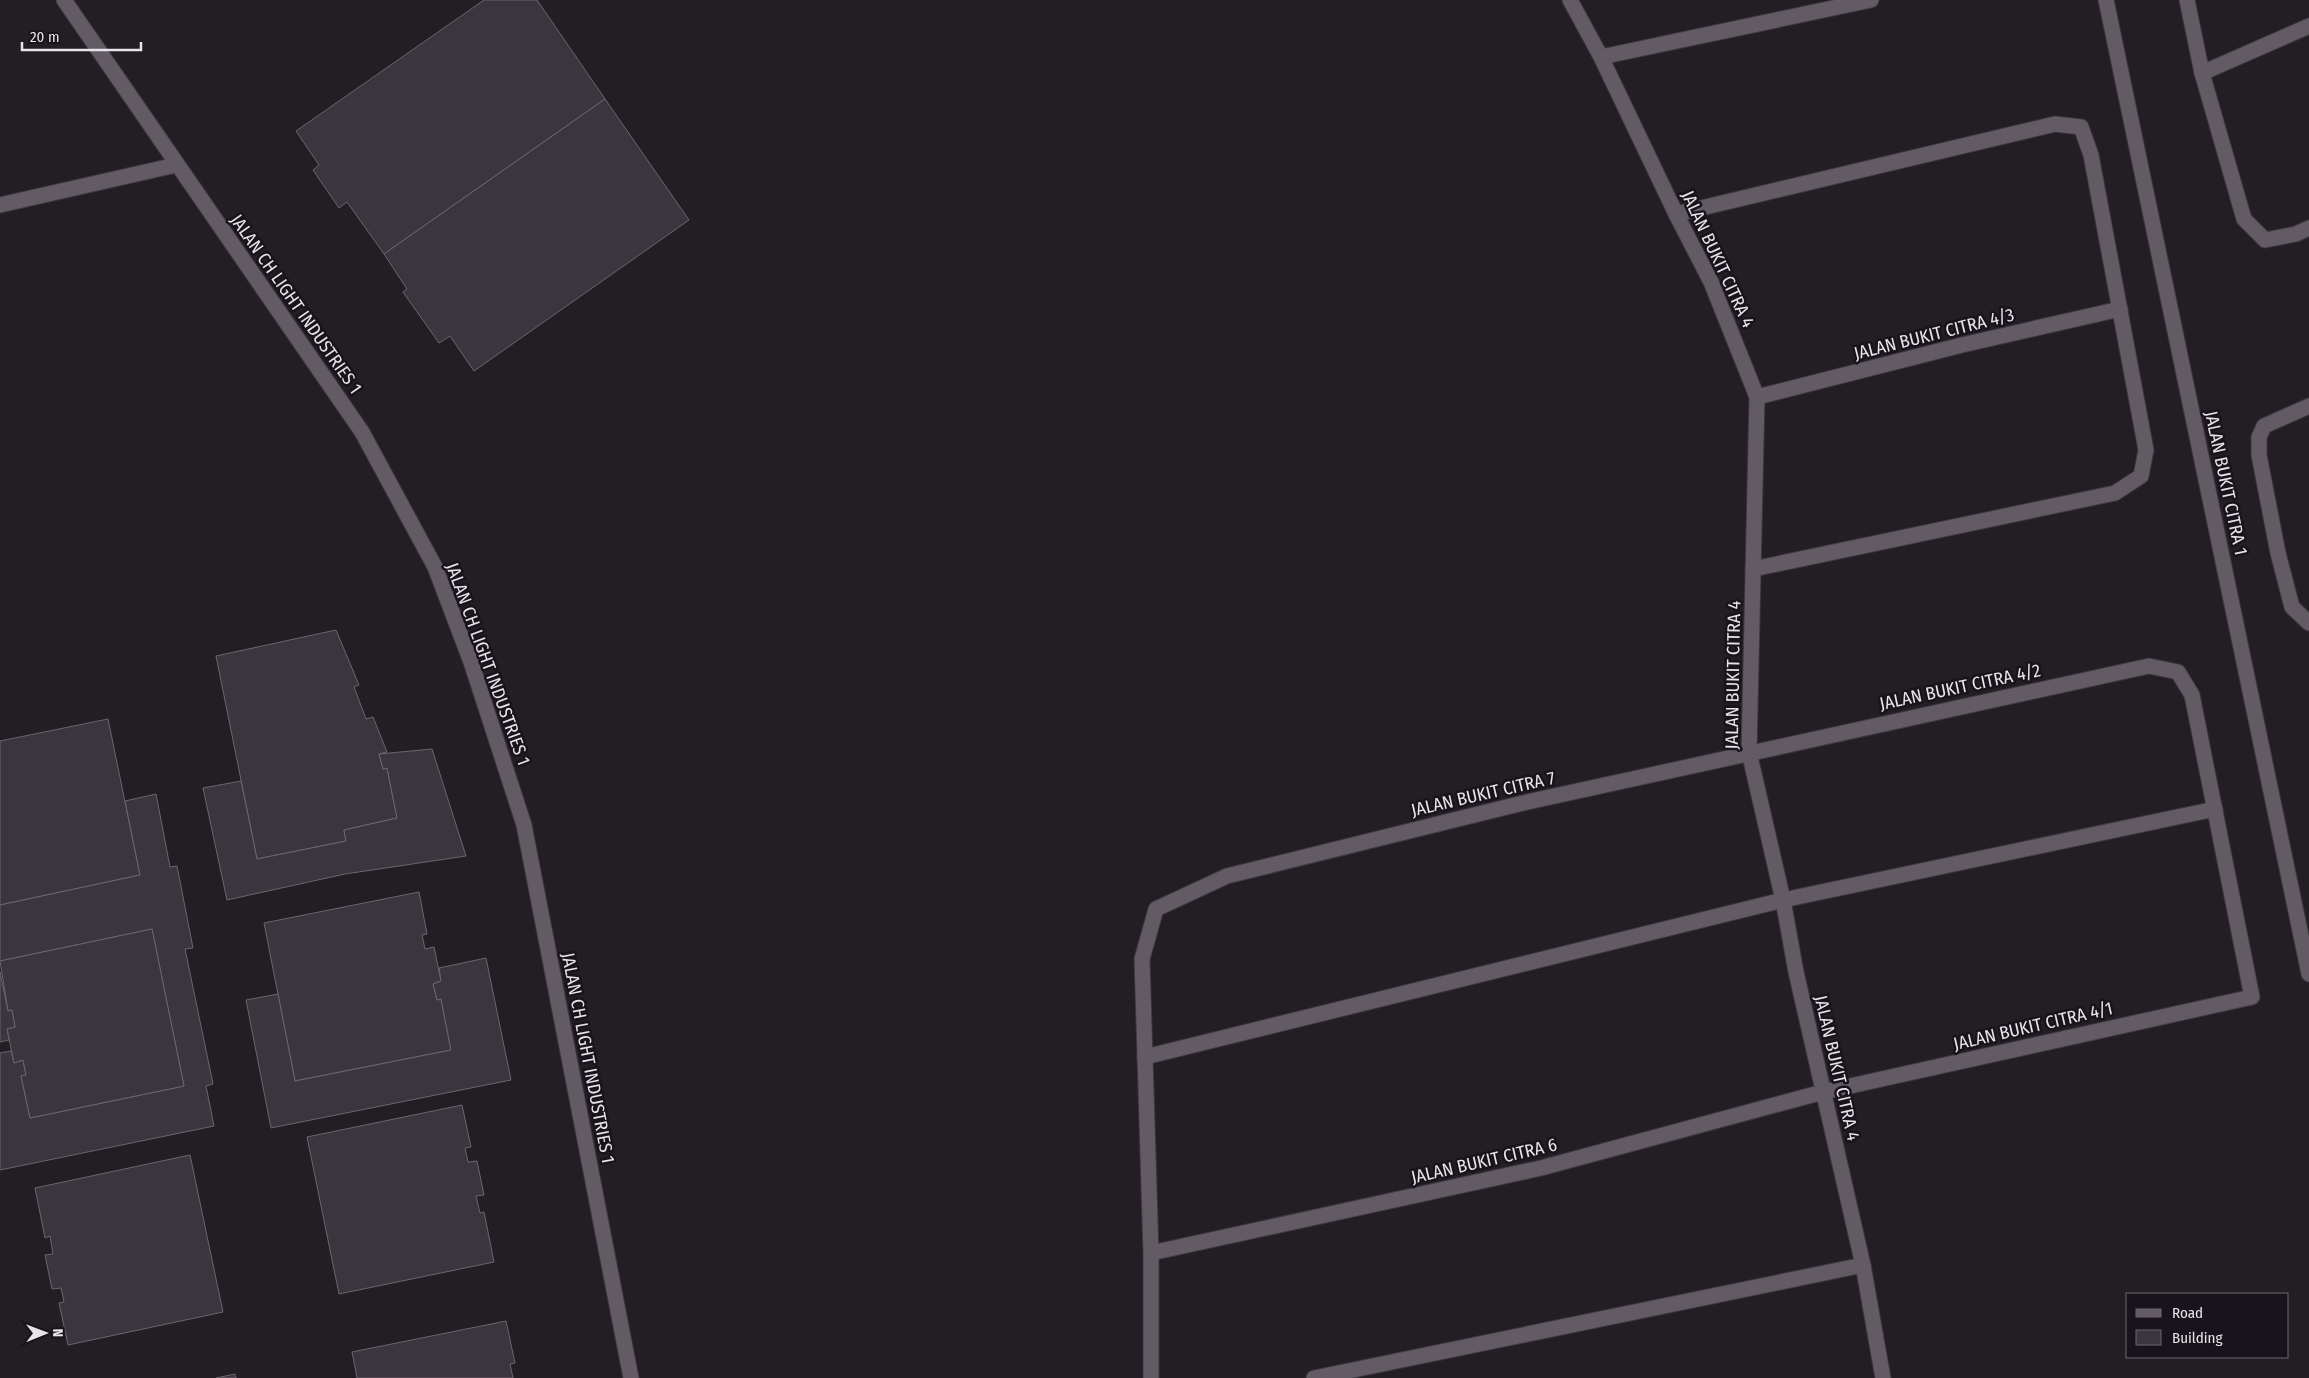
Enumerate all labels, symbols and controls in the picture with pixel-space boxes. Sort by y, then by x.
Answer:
scale bar [22,20,141,52]
text: 20 m [30,28,60,46]
street label: JALAN BUKIT CITRA 4 [1677,187,1759,331]
street label: JALAN CH LIGHT INDUSTRIES 1 [226,210,366,398]
street label: JALAN BUKIT CITRA 4/3 [1852,303,2016,365]
street label: JALAN BUKIT CITRA 1 [2200,409,2252,557]
street label: JALAN CH LIGHT INDUSTRIES 1 [441,560,535,768]
street label: JALAN BUKIT CITRA 4 [1721,600,1745,750]
street label: JALAN BUKIT CITRA 4/2 [1878,659,2043,715]
street label: JALAN BUKIT CITRA 7 [1409,767,1557,821]
street label: JALAN CH LIGHT INDUSTRIES 1 [557,951,619,1165]
street label: JALAN BUKIT CITRA 4 [1810,993,1864,1143]
street label: JALAN BUKIT CITRA 4/1 [1951,997,2115,1055]
street label: JALAN BUKIT CITRA 6 [1409,1134,1559,1188]
legend [2126,1293,2289,1358]
text: Road [2172,1304,2203,1322]
north arrow [20,1308,70,1358]
text: N [49,1328,66,1337]
text: Building [2172,1329,2223,1347]

